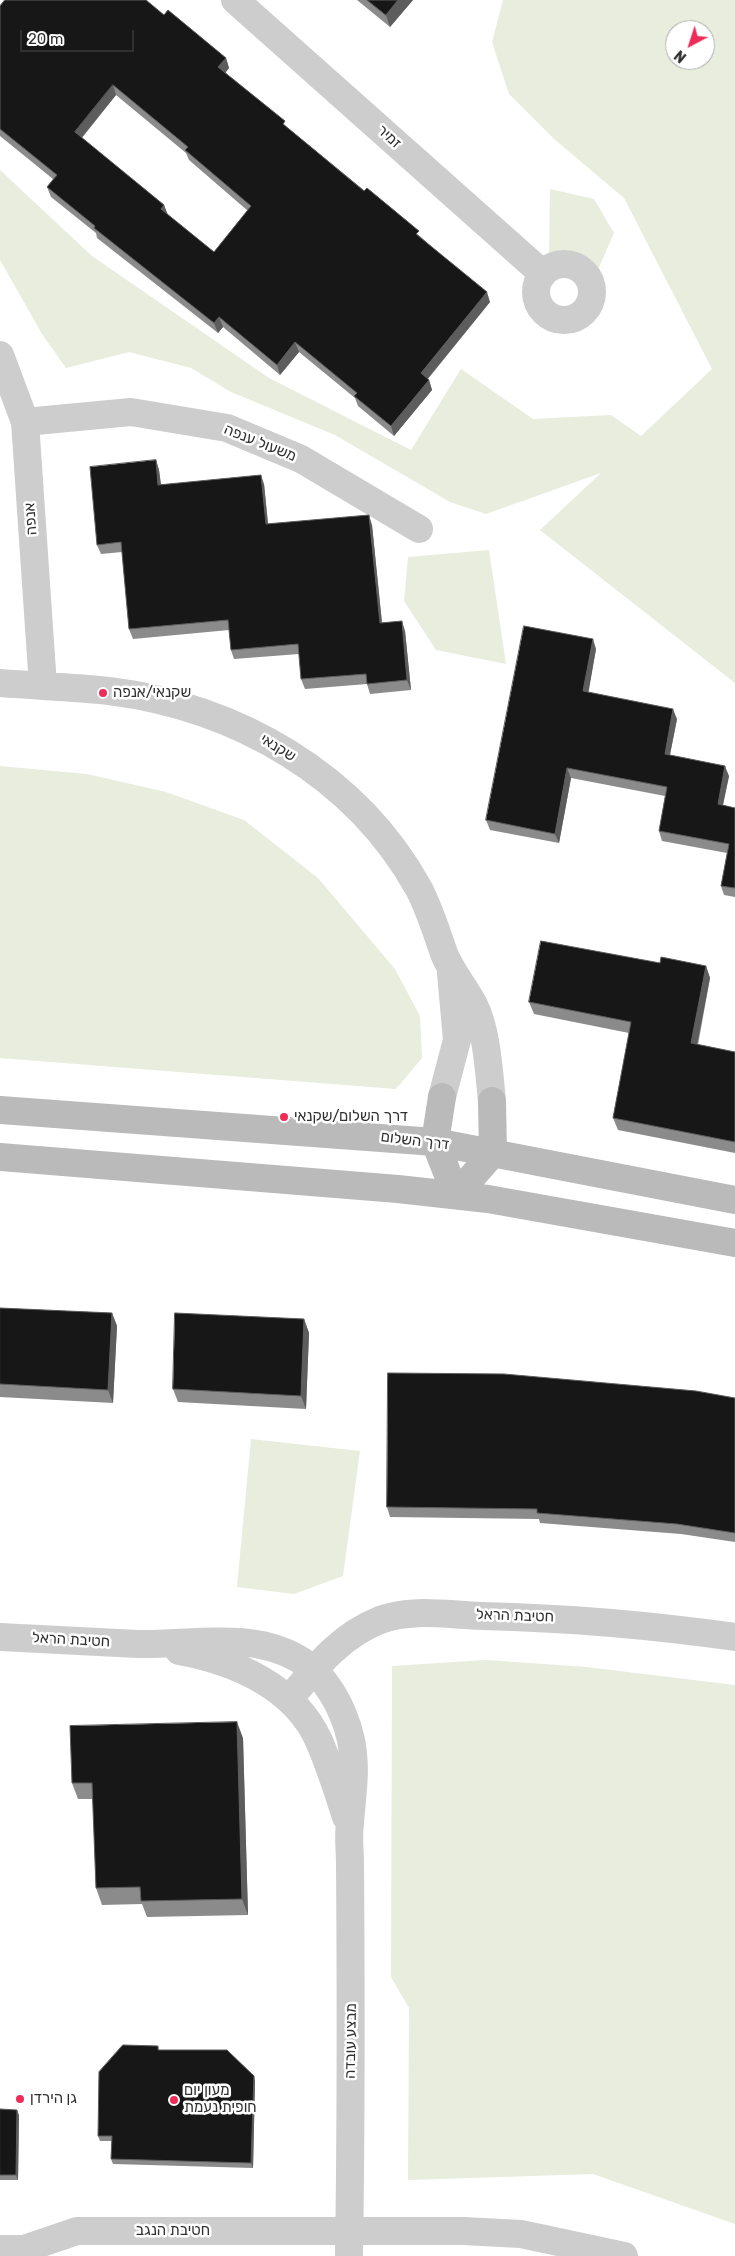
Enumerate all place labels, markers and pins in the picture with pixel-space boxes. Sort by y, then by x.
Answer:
place label: שקנאי/אנפה [113,684,191,702]
marker: שקנאי/אנפה [97,687,109,699]
place label: דרך השלום/שקנאי [294,1108,408,1126]
marker: דרך השלום/שקנאי [278,1111,290,1123]
place label: מעון יום חופית נעמת [184,2082,257,2117]
place label: גן הירדן [30,2090,77,2108]
marker: גן הירדן [14,2093,26,2105]
marker: מעון יום חופית נעמת [168,2094,180,2106]

